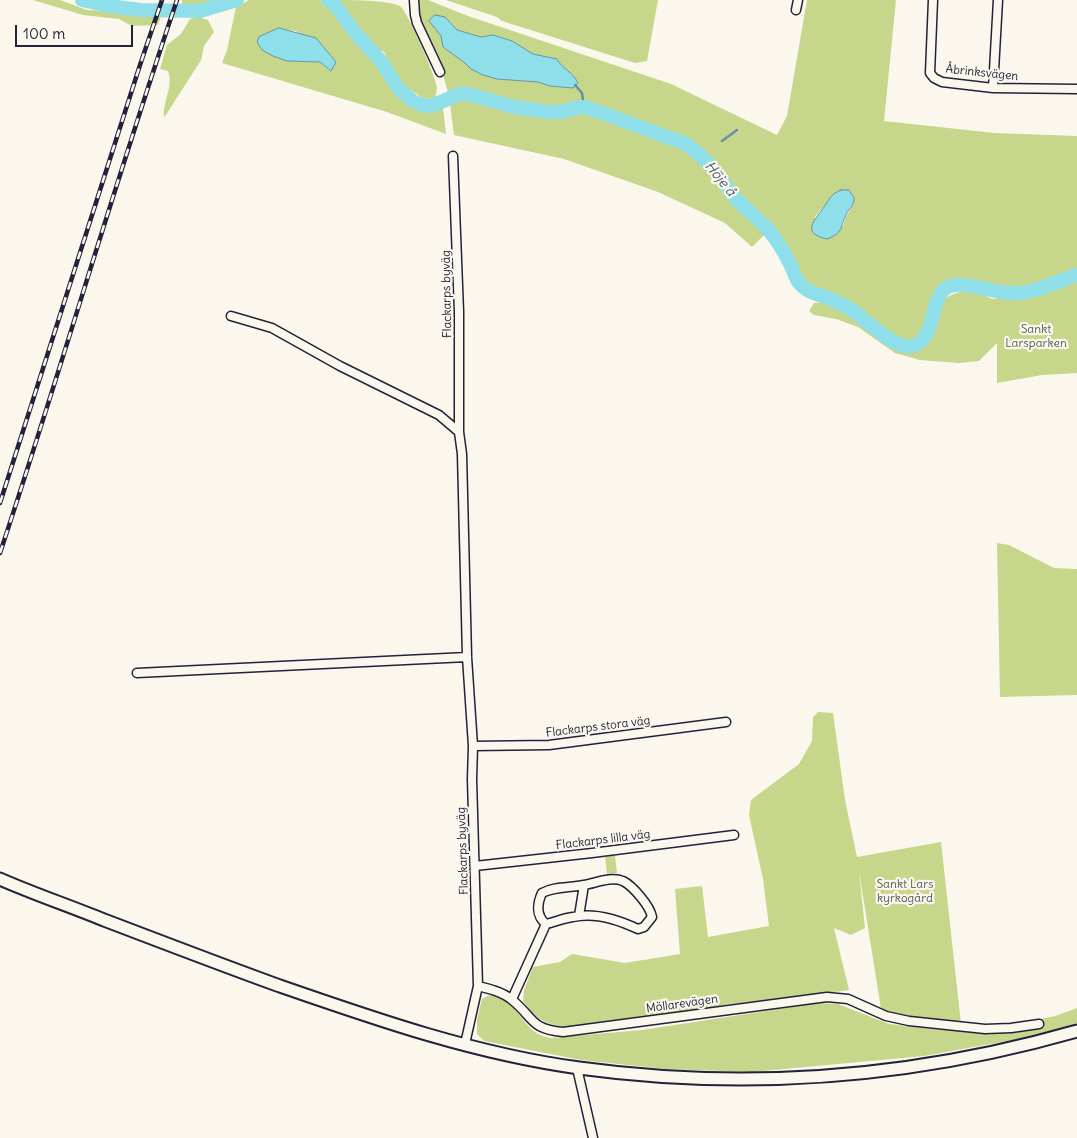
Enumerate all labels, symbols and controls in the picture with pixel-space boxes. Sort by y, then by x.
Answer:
scale bar [18,15,135,47]
text: 100 m [23,24,65,43]
street label: Åbrinksvägen [945,62,1019,84]
water label: Höje å [701,158,739,200]
street label: Flackarps byväg [439,250,455,338]
park label: Sankt Larsparken [1005,323,1067,351]
street label: Flackarps stora väg [545,713,651,741]
street label: Flackarps byväg [454,807,472,895]
street label: Flackarps lilla väg [555,827,651,853]
park label: Sankt Lars kyrkogård [876,878,934,906]
street label: Möllarevägen [645,992,719,1016]

